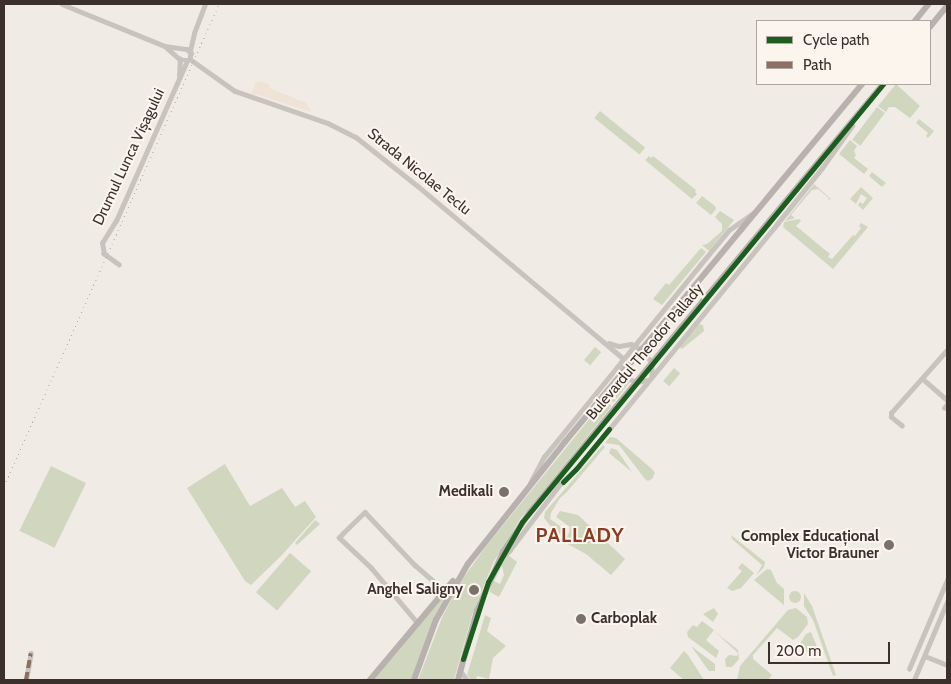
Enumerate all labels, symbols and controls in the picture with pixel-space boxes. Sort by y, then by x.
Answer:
legend [756,20,931,85]
text: Cycle path [803,31,869,49]
text: Path [803,56,832,74]
street label: Drumul Lunca Vișagului [89,86,169,228]
street label: Strada Nicolae Teclu [364,125,474,219]
street label: Bulevardul Theodor Pallady [583,280,707,424]
place label: Medikali [439,483,493,501]
marker: Medikali [497,485,511,499]
district label: PALLADY [535,523,625,547]
place label: Complex Educațional Victor Brauner [741,527,879,562]
marker: Complex Educațional Victor Brauner [883,539,895,551]
place label: Anghel Saligny [367,581,463,599]
marker: Anghel Saligny [467,583,481,597]
place label: Carboplak [591,610,657,628]
marker: Carboplak [575,613,587,625]
scale bar [771,632,894,664]
text: 200 m [776,642,821,660]

